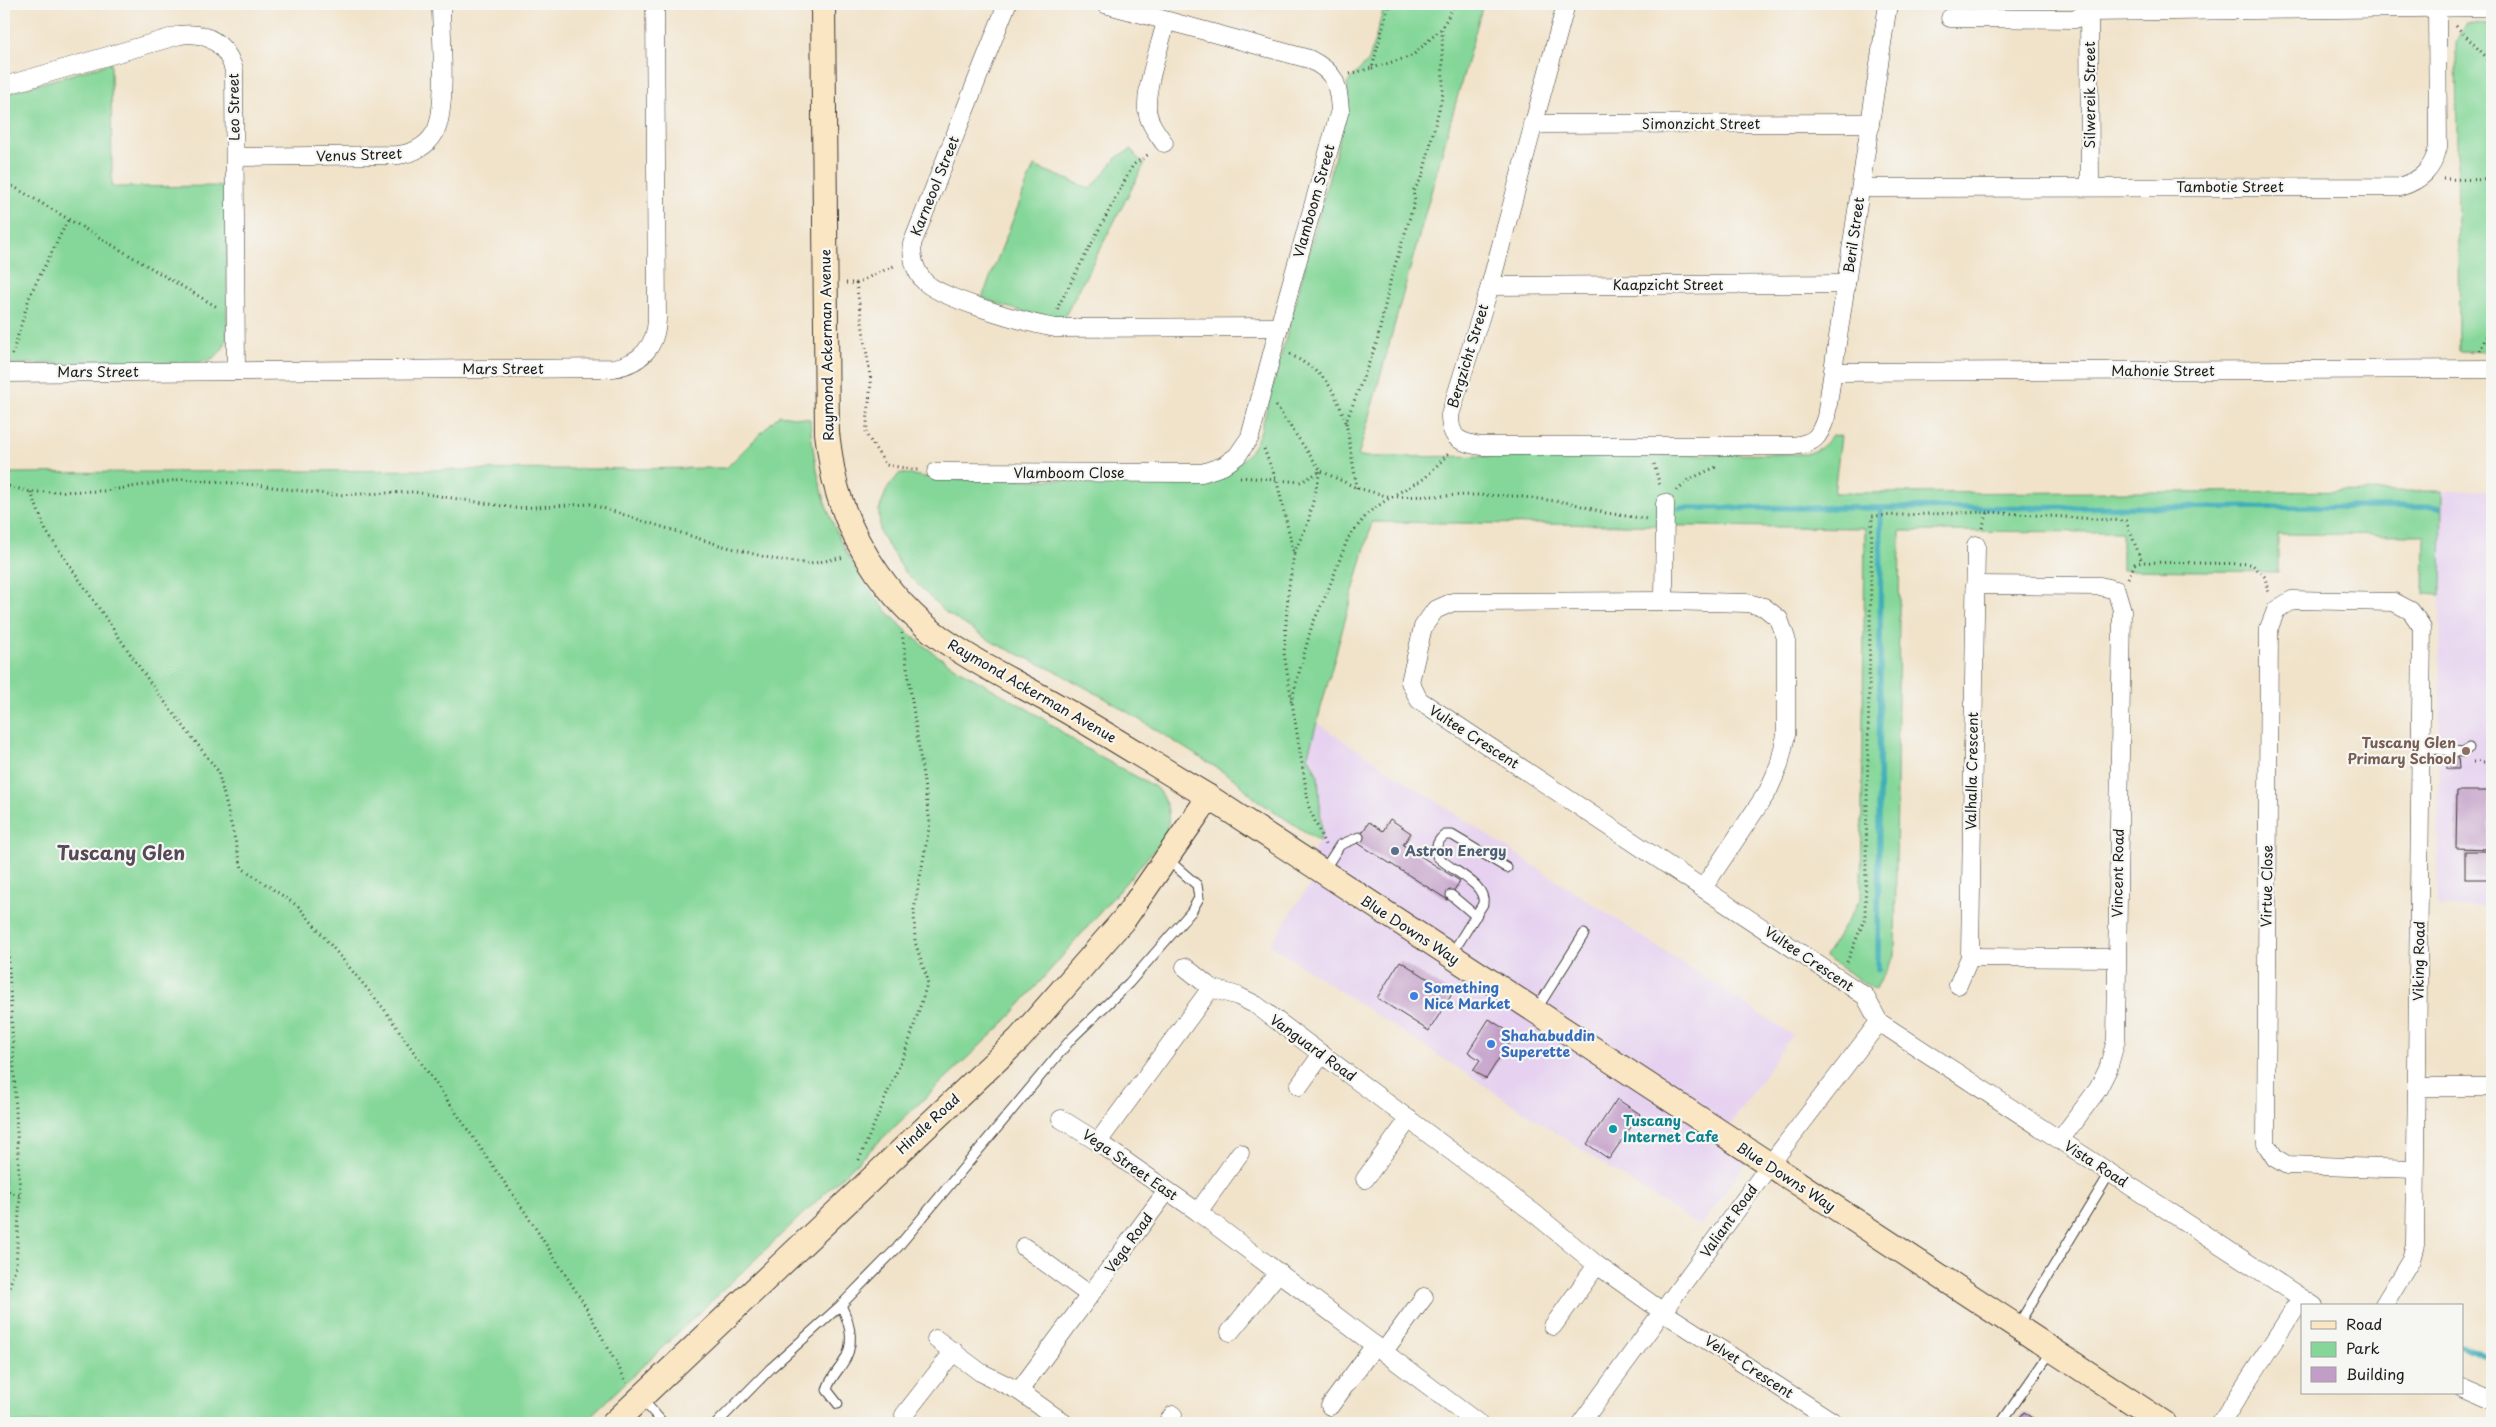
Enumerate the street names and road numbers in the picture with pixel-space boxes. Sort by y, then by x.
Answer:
street label: Silwereik Street [2079,41,2100,149]
street label: Leo Street [222,73,245,141]
street label: Simonzicht Street [1642,113,1761,134]
street label: Karneool Street [905,132,964,239]
street label: Vlamboom Street [1287,141,1340,260]
street label: Venus Street [316,142,403,166]
street label: Tambotie Street [2176,176,2284,197]
street label: Beril Street [1838,195,1869,274]
street label: Raymond Ackerman Avenue [814,249,839,441]
street label: Kaapzicht Street [1612,274,1724,295]
street label: Bergzicht Street [1442,301,1493,410]
street label: Mars Street [462,358,544,379]
street label: Mahonie Street [2111,360,2215,381]
street label: Mars Street [57,361,139,382]
street label: Vlamboom Close [1013,462,1125,483]
street label: Raymond Ackerman Avenue [944,634,1120,748]
street label: Vultee Crescent [1425,700,1524,774]
street label: Valhalla Crescent [1960,711,1983,830]
street label: Vincent Road [2106,828,2129,918]
street label: Virtue Close [2255,845,2278,927]
street label: Blue Downs Way [1356,890,1464,970]
street label: Vultee Crescent [1760,921,1858,996]
street label: Viking Road [2407,921,2430,1001]
street label: Vanguard Road [1266,1009,1361,1086]
street label: Hindle Road [891,1089,964,1159]
street label: Vega Street East [1078,1124,1183,1206]
street label: Vista Road [2060,1135,2132,1192]
street label: Blue Downs Way [1732,1137,1840,1217]
street label: Valiant Road [1695,1180,1762,1262]
street label: Vega Road [1099,1208,1158,1277]
street label: Velvet Crescent [1701,1330,1798,1403]

